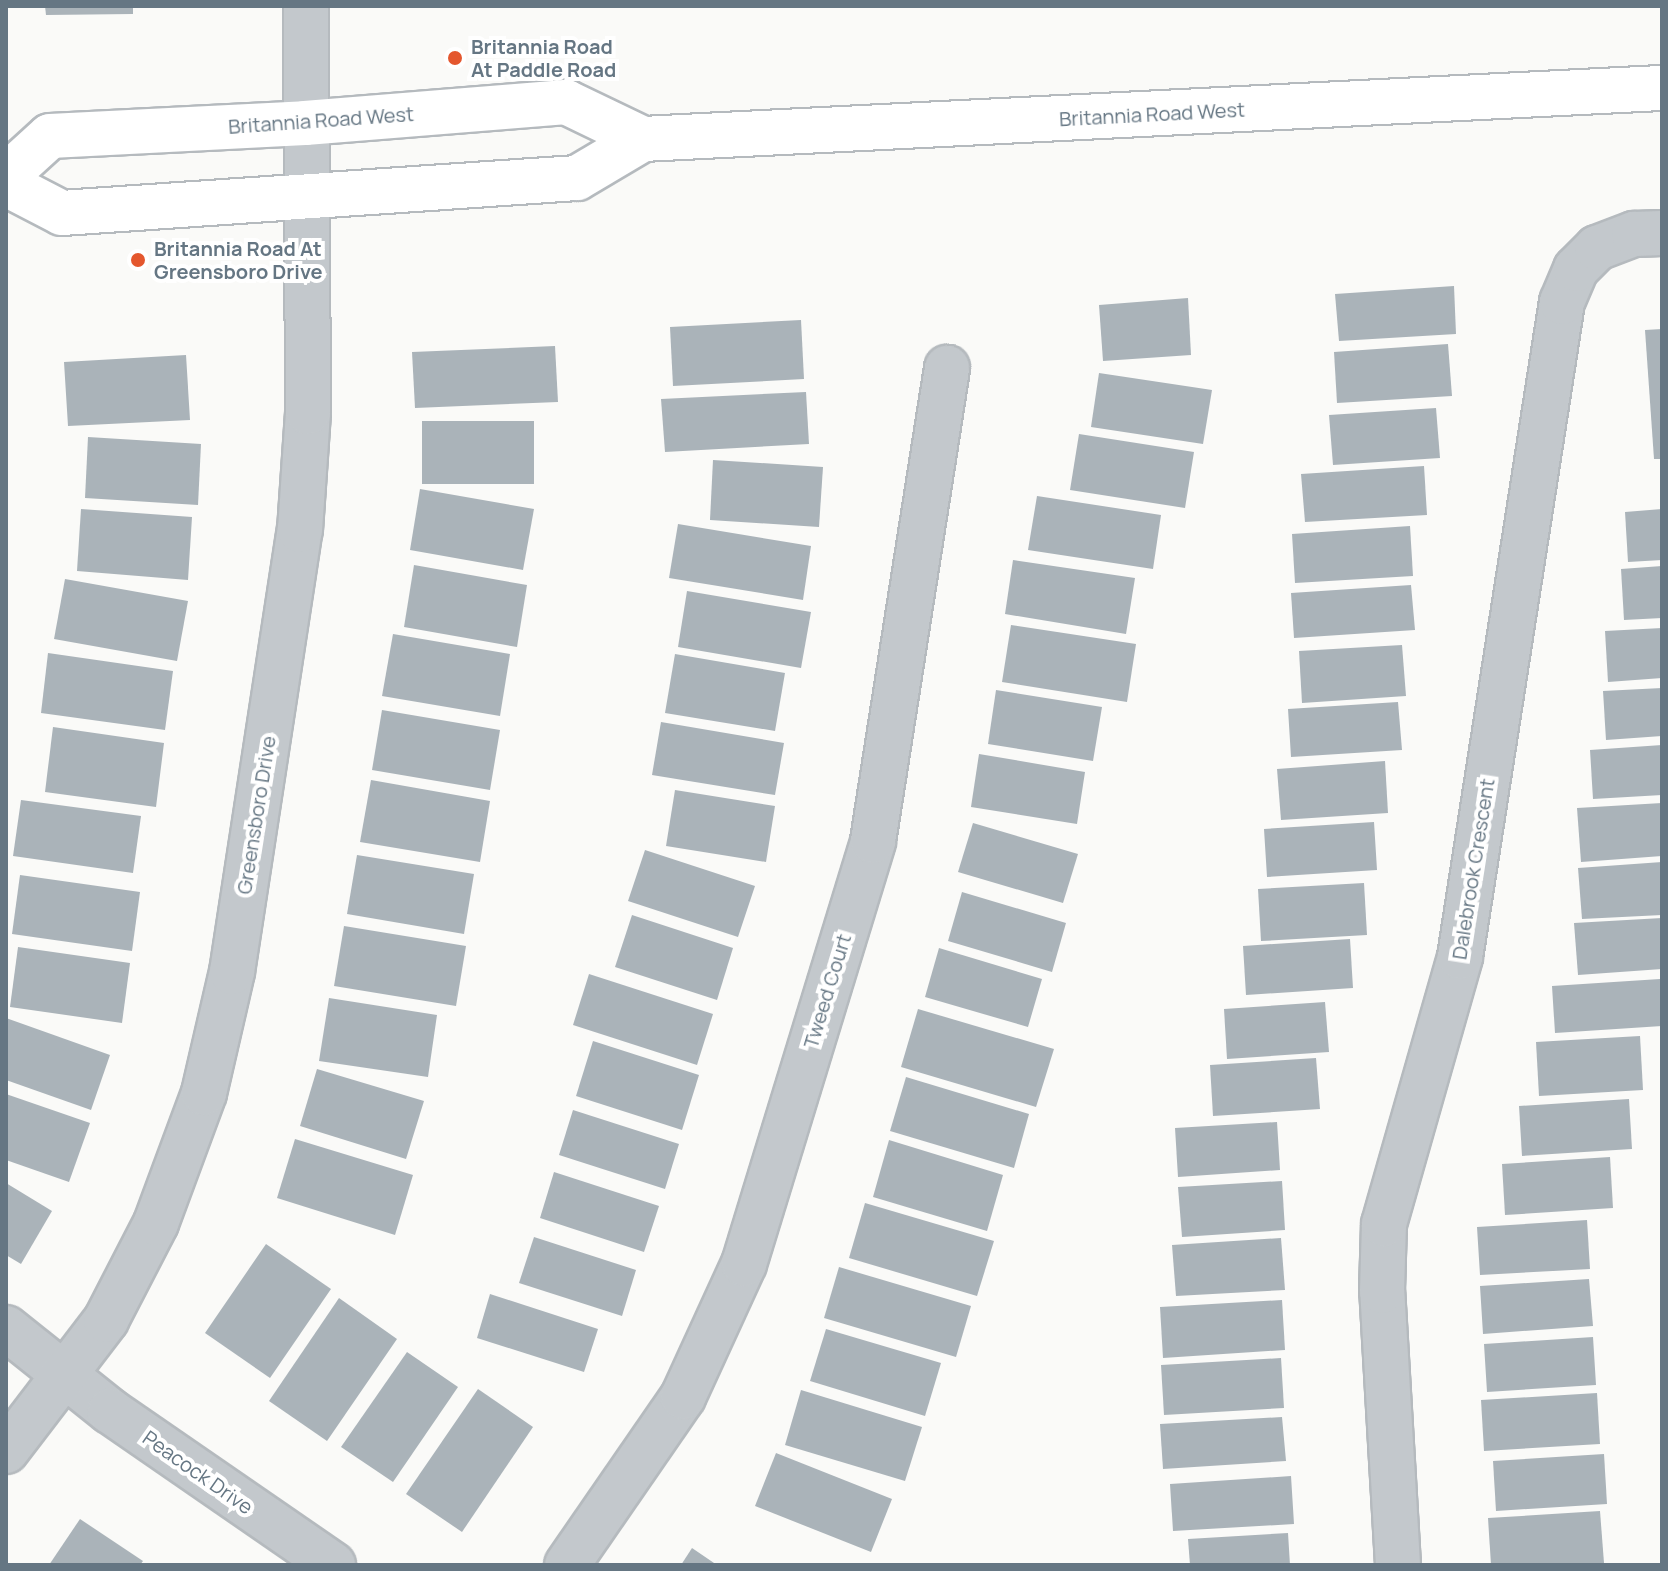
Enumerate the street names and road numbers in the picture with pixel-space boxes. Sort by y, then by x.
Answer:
street label: Britannia Road West [1059,97,1245,131]
street label: Britannia Road West [227,102,415,138]
street label: Greensboro Drive [232,734,280,896]
street label: Dalebrook Crescent [1447,777,1499,961]
street label: Tweed Court [798,931,856,1051]
street label: Peacock Drive [138,1425,258,1519]

